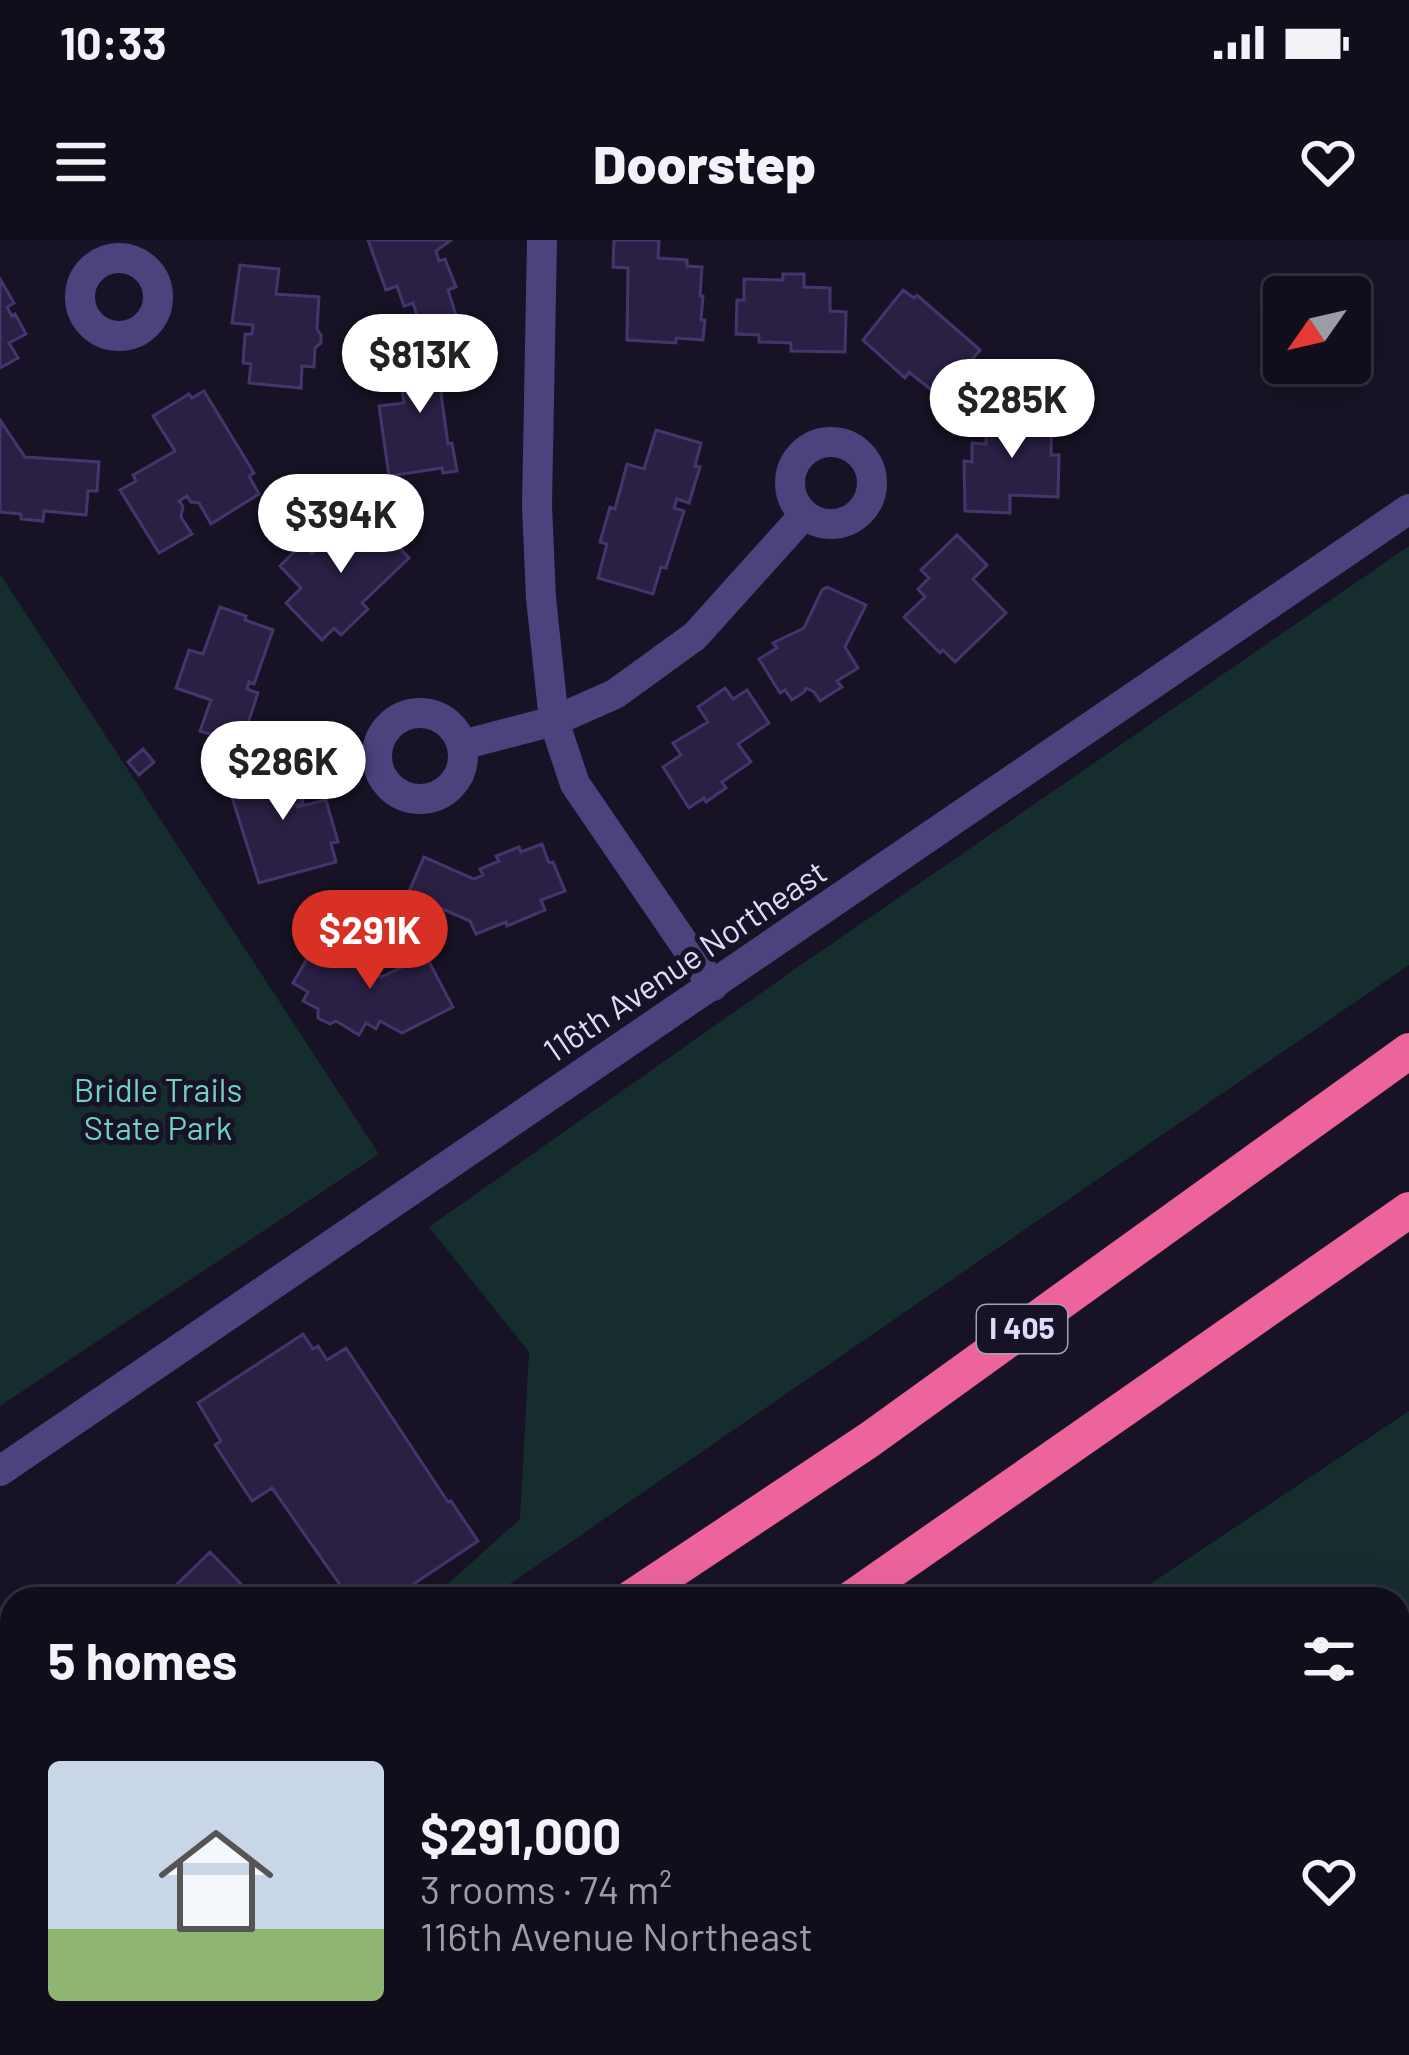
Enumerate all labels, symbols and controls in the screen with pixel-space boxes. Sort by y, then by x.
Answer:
text: 10:33 [60,15,167,69]
icon: menu [48,129,114,195]
icon: heart [1295,129,1361,195]
text: Doorstep [593,130,816,195]
north arrow [1263,276,1371,384]
map controls [1263,276,1371,384]
pin: $813K [336,314,504,416]
text: $813K [369,329,471,376]
pin: $285K [928,359,1096,461]
text: $285K [957,374,1067,421]
pin: $394K [257,474,425,576]
text: $394K [285,489,397,536]
pin: $286K [199,721,367,823]
text: $286K [228,736,338,783]
street label: 116th Avenue Northeast [535,851,833,1070]
pin: $291K [286,890,454,992]
text: $291K [319,905,421,952]
park label: Bridle Trails State Park [74,1069,242,1147]
road number: I 405 [977,1305,1067,1353]
icon: filters [1296,1626,1362,1692]
text: 5 homes [48,1629,237,1690]
text: $291,000 [420,1804,621,1865]
icon: home [144,1809,288,1953]
icon: heart [1296,1848,1362,1914]
text: 3 rooms · 74 m² [420,1865,672,1912]
text: 116th Avenue Northeast [420,1912,813,1959]

